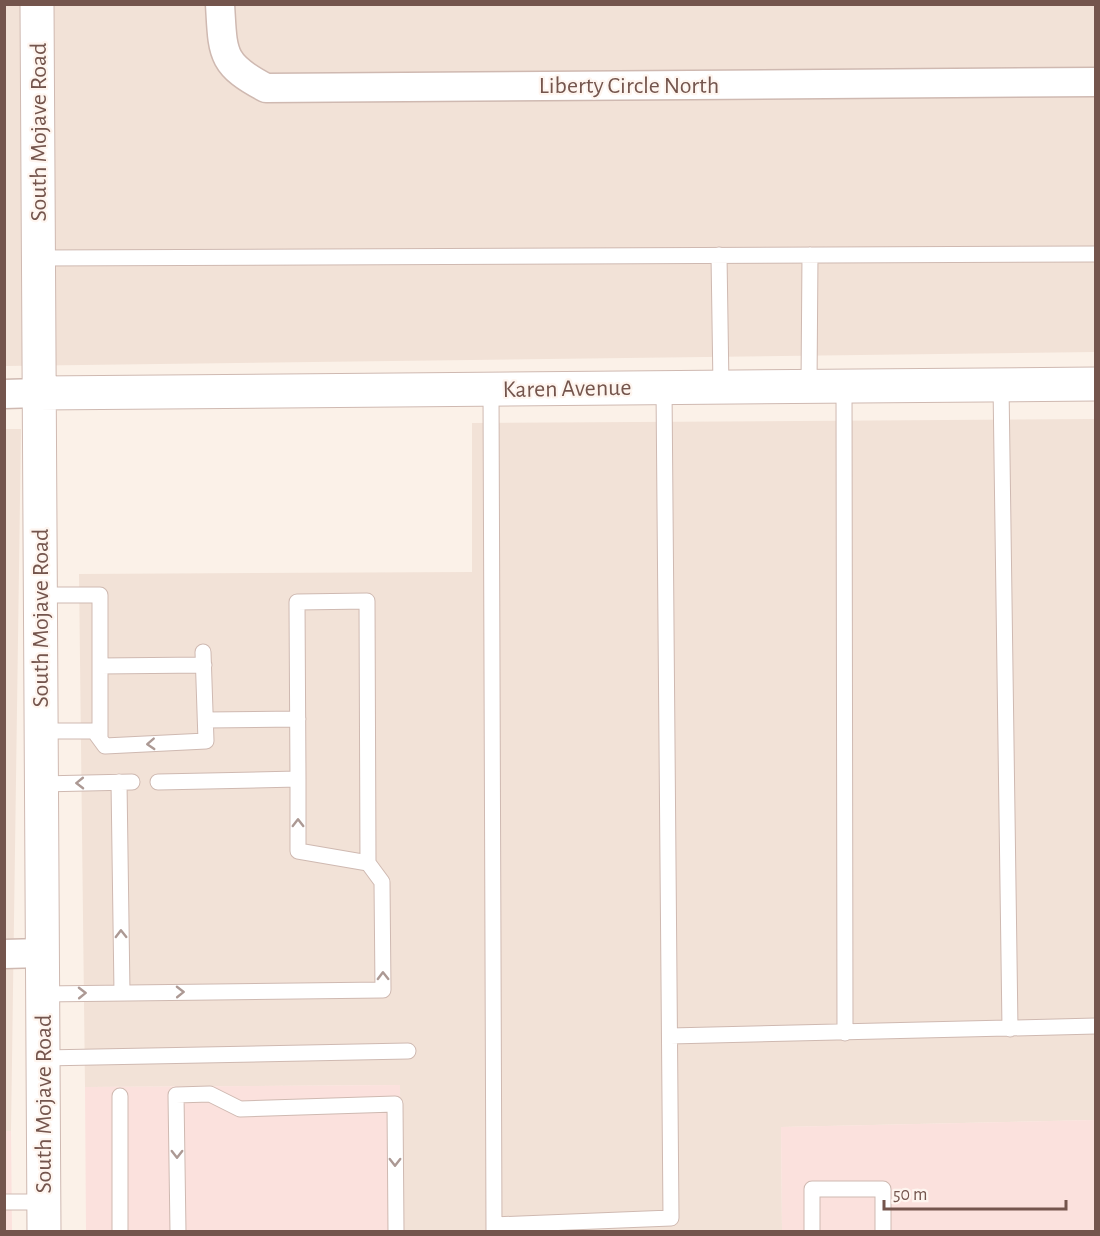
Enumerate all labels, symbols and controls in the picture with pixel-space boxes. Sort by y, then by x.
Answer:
street label: South Mojave Road [27,43,51,221]
street label: Liberty Circle North [539,74,719,98]
street label: Karen Avenue [502,376,632,402]
street label: South Mojave Road [29,529,53,707]
one-way arrow [147,737,156,750]
one-way arrow [76,777,85,790]
one-way arrow [292,819,304,828]
one-way arrow [115,930,127,939]
one-way arrow [377,972,389,981]
one-way arrow [176,986,185,998]
one-way arrow [78,987,87,999]
street label: South Mojave Road [32,1015,56,1193]
one-way arrow [171,1149,183,1158]
one-way arrow [389,1158,401,1167]
scale bar [884,1173,1066,1211]
text: 50 m [893,1186,927,1204]

